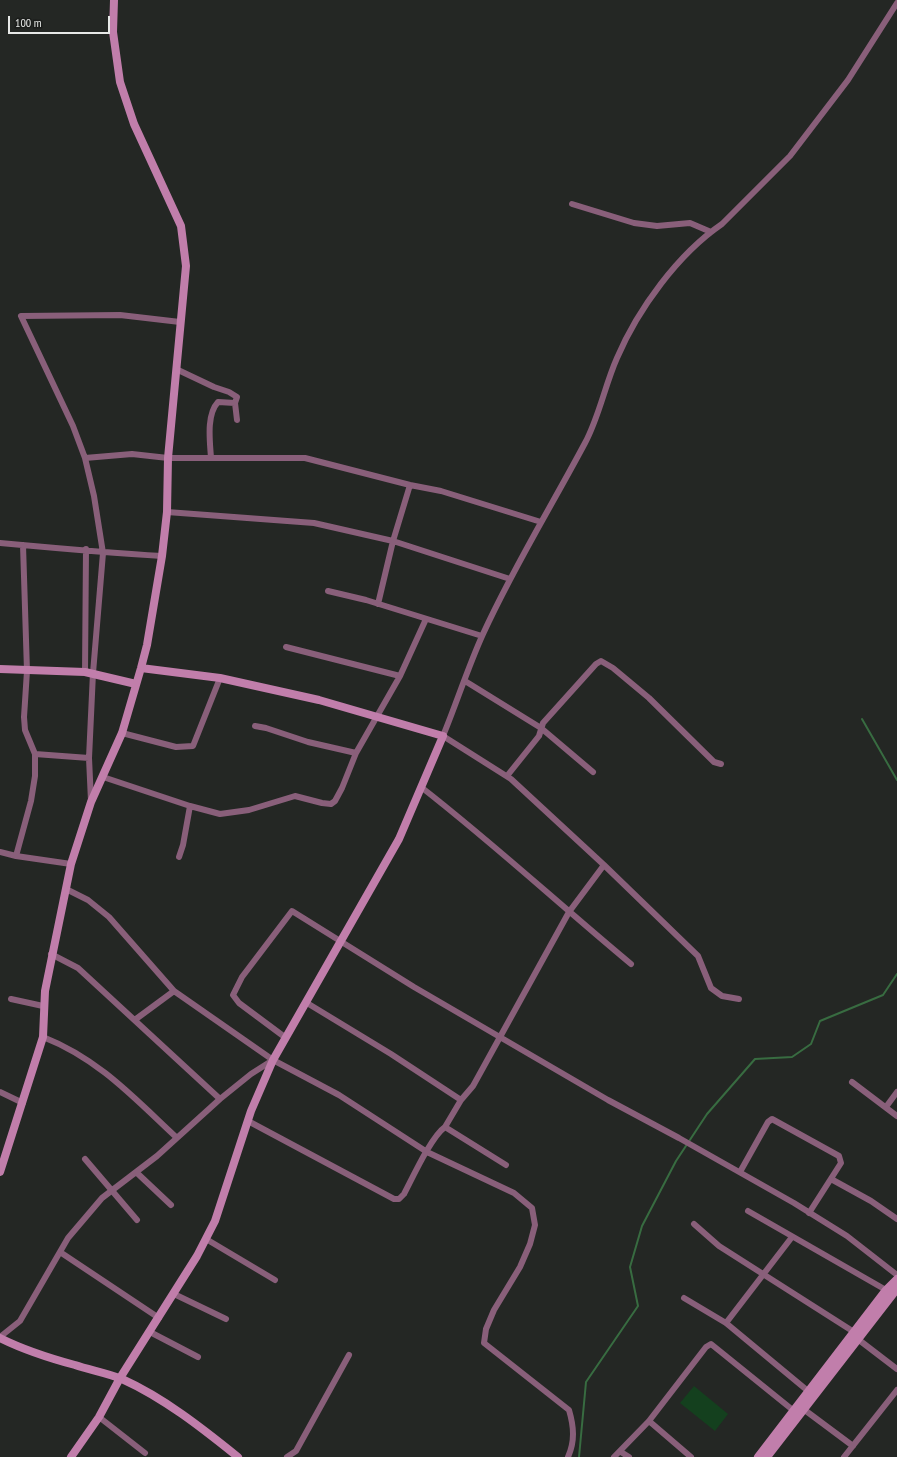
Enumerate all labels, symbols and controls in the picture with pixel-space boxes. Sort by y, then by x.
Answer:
scale bar [10,8,112,34]
text: 100 m [15,15,42,30]

